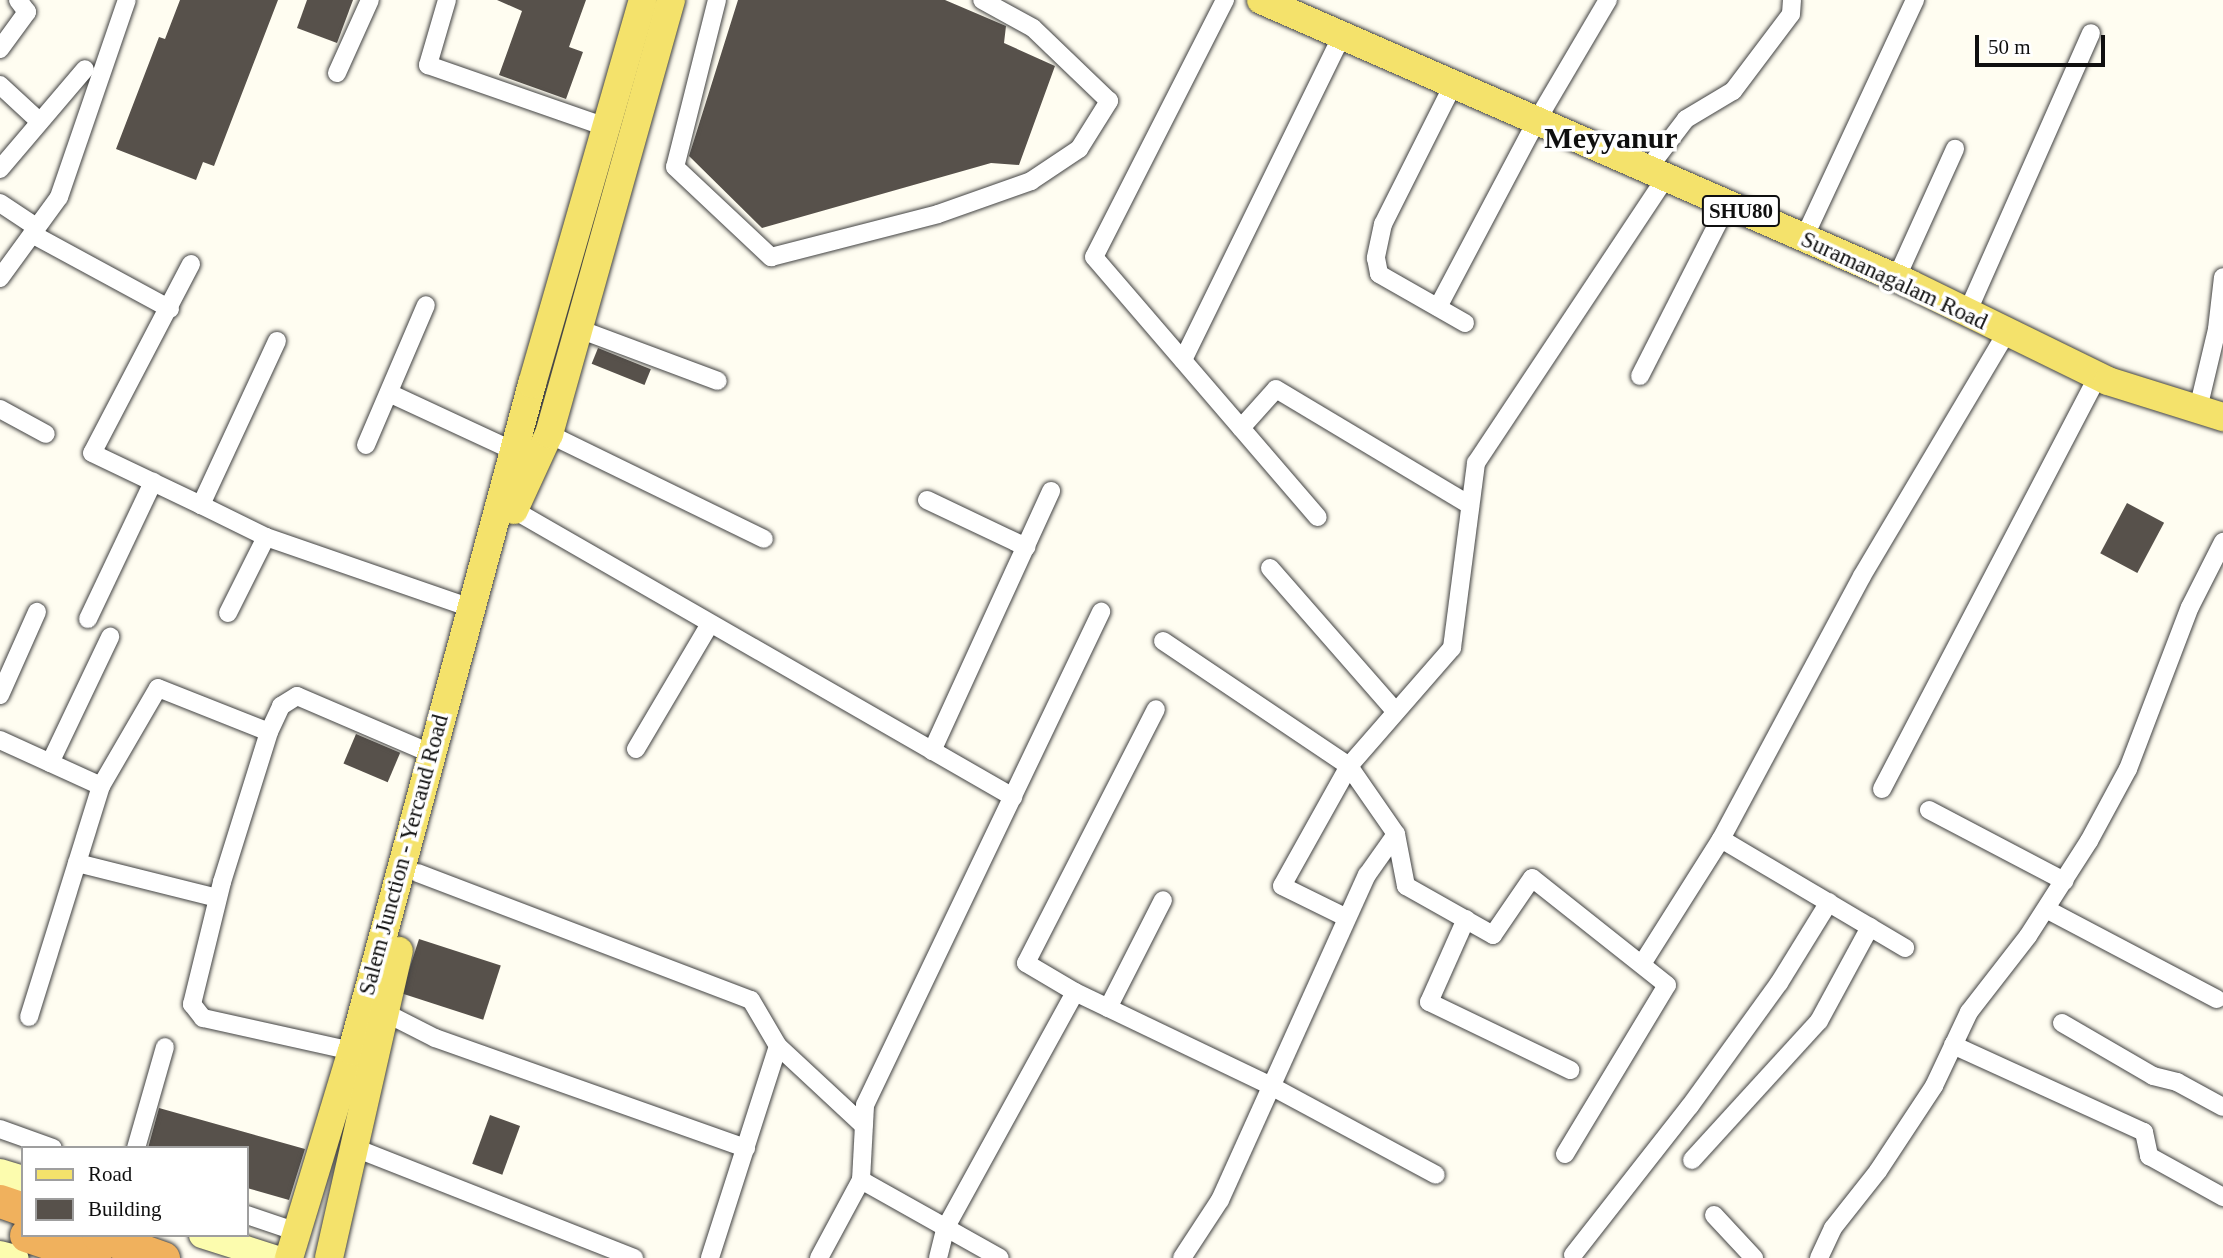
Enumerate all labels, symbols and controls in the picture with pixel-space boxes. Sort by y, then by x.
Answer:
scale bar [1978,21,2108,65]
text: 50 m [1988,35,2031,59]
district label: Meyyanur [1544,120,1678,156]
road number: SHU80 [1701,194,1781,228]
street label: Suramanagalam Road [1796,226,1992,336]
street label: Salem Junction - Yercaud Road [353,711,455,999]
legend [21,1146,248,1237]
text: Road [88,1162,132,1186]
text: Building [88,1197,162,1221]

